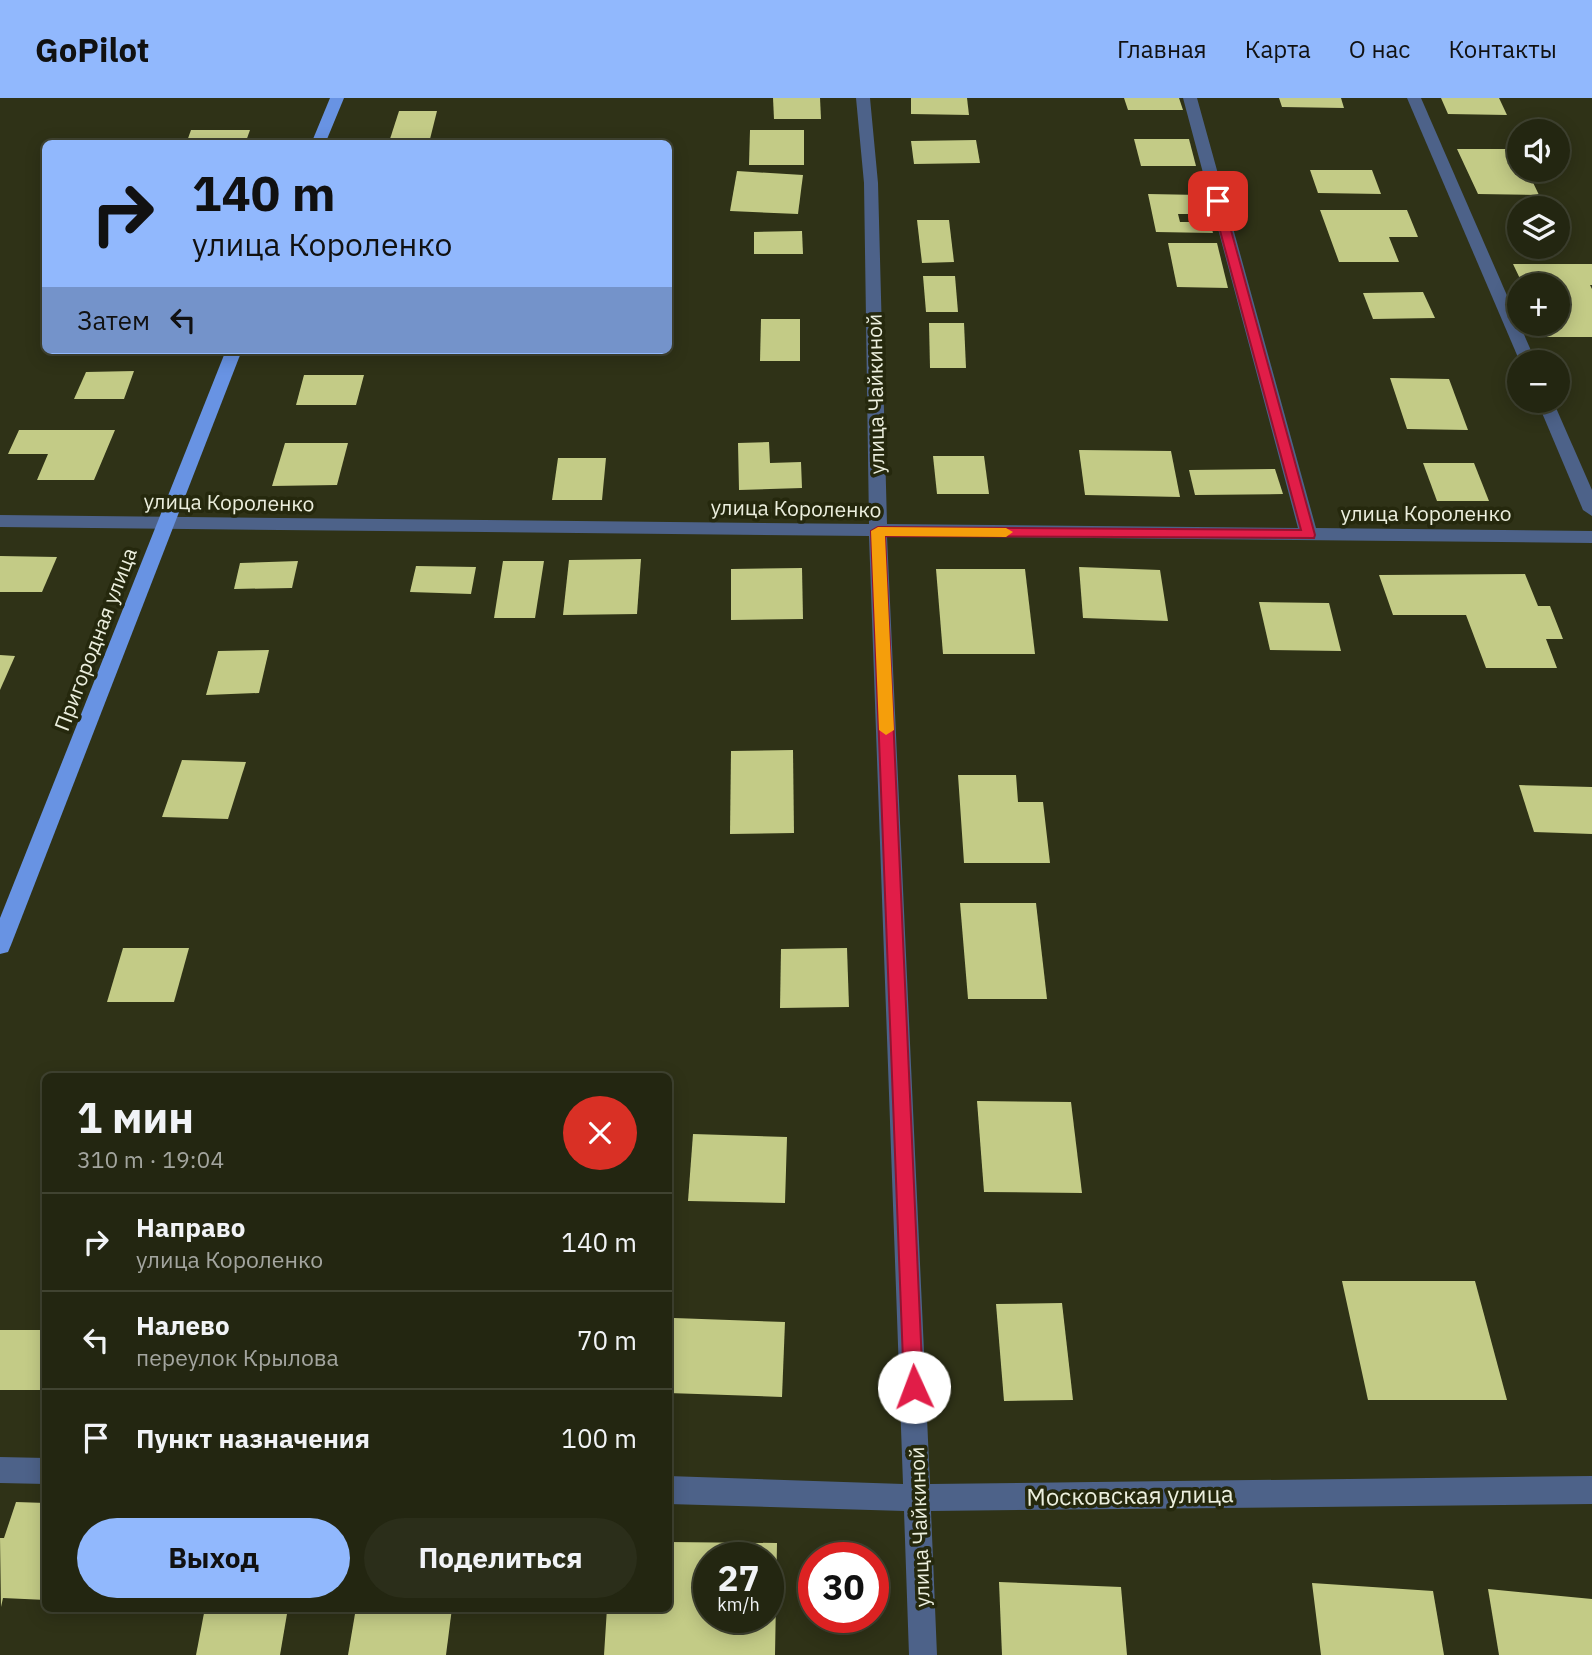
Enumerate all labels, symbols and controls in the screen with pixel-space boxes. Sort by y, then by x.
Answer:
text: GoPilot [35,28,149,71]
text: Главная [1117,33,1207,65]
text: Карта [1245,33,1311,65]
text: О нас [1349,33,1410,65]
text: Контакты [1448,33,1557,65]
map controls [1507,119,1570,413]
button: sound [1507,119,1570,182]
text: 140 m [192,161,336,224]
icon: right [77,168,168,259]
pin [1188,171,1248,231]
icon: arrive [1199,182,1237,220]
button: layers [1507,196,1570,259]
text: улица Короленко [192,223,452,265]
button: + [1507,273,1570,336]
icon: left [164,301,202,339]
text: Затем [77,303,150,337]
street label: улица Чайкиной [860,313,890,475]
button: − [1507,350,1570,413]
street label: улица Короленко [143,487,315,517]
street label: улица Короленко [710,493,882,523]
street label: улица Короленко [1341,499,1511,527]
street label: Пригородная улица [47,543,143,735]
text: 1 мин [77,1090,194,1145]
button: close [563,1096,637,1170]
text: 310 m · 19:04 [77,1144,224,1174]
text: Направо [136,1210,245,1244]
icon: right [77,1223,115,1261]
text: 140 m [561,1225,637,1259]
text: улица Короленко [136,1244,323,1274]
text: Налево [136,1308,230,1342]
icon: left [77,1321,115,1359]
text: 70 m [577,1323,637,1357]
text: переулок Крылова [136,1342,339,1372]
position arrow [877,1350,951,1424]
icon: arrive [77,1419,115,1457]
text: Пункт назначения [136,1421,370,1455]
text: 100 m [561,1421,637,1455]
street label: улица Чайкиной [902,1446,936,1608]
street label: Московская улица [1026,1477,1234,1513]
button: Выход [77,1518,350,1598]
button: Поделиться [364,1518,637,1598]
speed limit sign: 30 [798,1542,889,1633]
text: 27 [717,1555,760,1601]
text: km/h [717,1593,760,1616]

